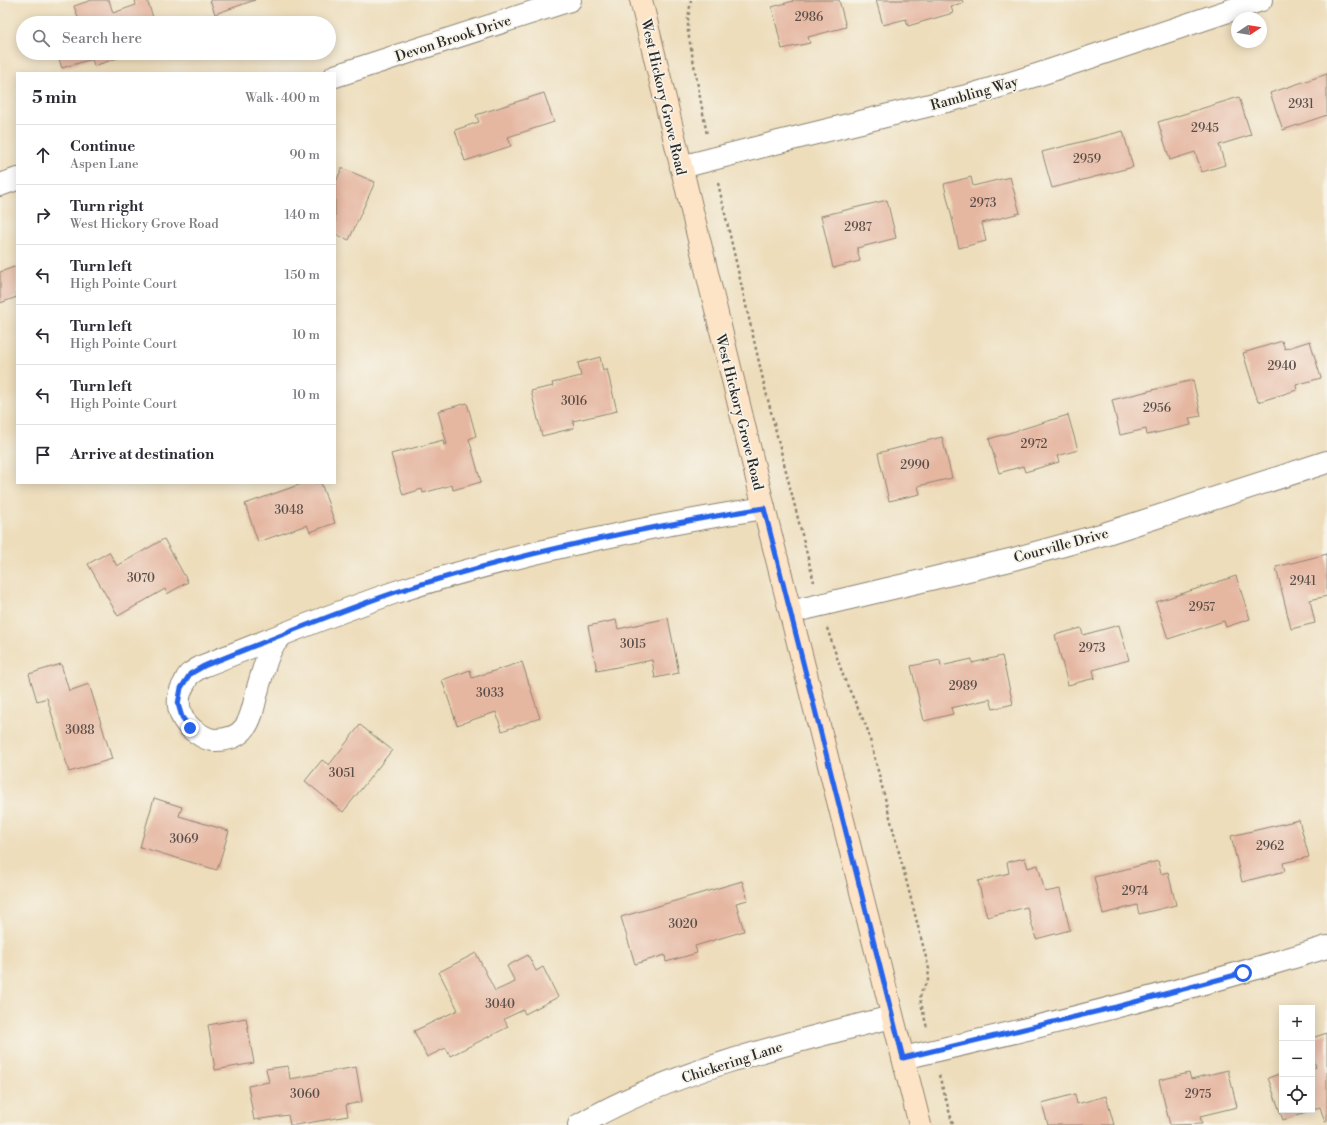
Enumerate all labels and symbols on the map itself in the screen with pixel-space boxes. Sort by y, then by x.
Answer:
house number: 2986 [795,10,823,25]
street label: Devon Brook Drive [393,12,514,66]
north arrow [1231,12,1267,48]
street label: West Hickory Grove Road [636,16,690,177]
street label: Rambling Way [928,73,1020,115]
house number: 2931 [1288,97,1315,112]
house number: 2945 [1191,121,1219,136]
house number: 2959 [1073,152,1101,167]
house number: 2973 [970,196,997,211]
house number: 2987 [844,220,872,235]
street label: West Hickory Grove Road [711,331,767,492]
house number: 2940 [1267,359,1297,374]
house number: 3016 [561,394,587,409]
house number: 2956 [1143,401,1171,416]
house number: 2972 [1021,437,1048,452]
house number: 2990 [900,458,930,473]
house number: 3048 [274,503,304,518]
street label: Courville Drive [1012,525,1111,567]
house number: 3070 [127,571,155,586]
house number: 2941 [1290,574,1317,589]
house number: 2957 [1189,600,1215,615]
house number: 3015 [620,637,646,652]
house number: 2973 [1079,641,1106,656]
house number: 2989 [949,679,977,694]
house number: 3033 [476,686,504,701]
route end [181,719,199,737]
house number: 3088 [65,723,95,738]
house number: 3051 [329,766,356,781]
house number: 3069 [169,832,199,847]
house number: 2962 [1256,839,1284,854]
house number: 2974 [1122,884,1148,899]
house number: 3020 [668,917,698,932]
route start [1234,964,1252,982]
house number: 3040 [485,997,515,1012]
street label: Chickering Lane [680,1038,785,1088]
house number: 3060 [290,1087,320,1102]
house number: 2975 [1185,1087,1212,1102]

